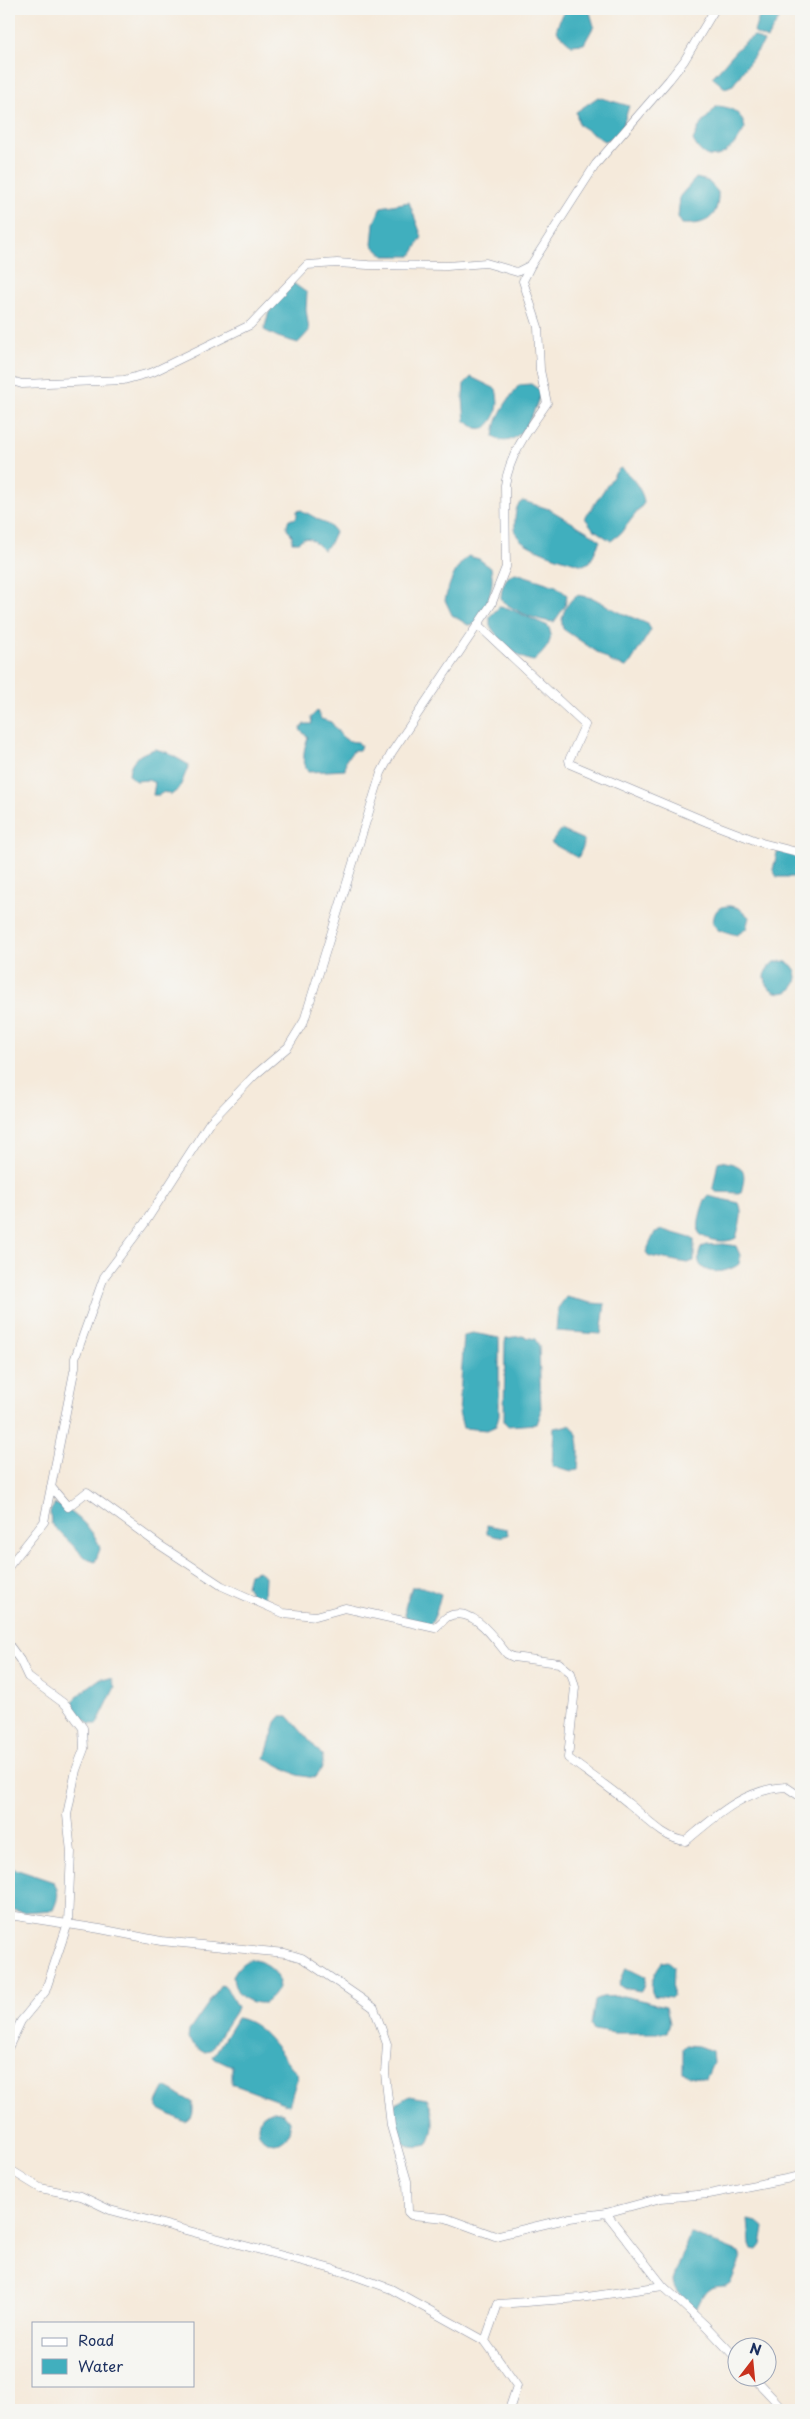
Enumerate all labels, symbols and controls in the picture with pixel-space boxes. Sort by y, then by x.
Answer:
legend [32,2322,195,2386]
text: Road [78,2328,114,2351]
north arrow [728,2336,778,2386]
text: N [747,2337,764,2361]
text: Water [78,2354,123,2377]

